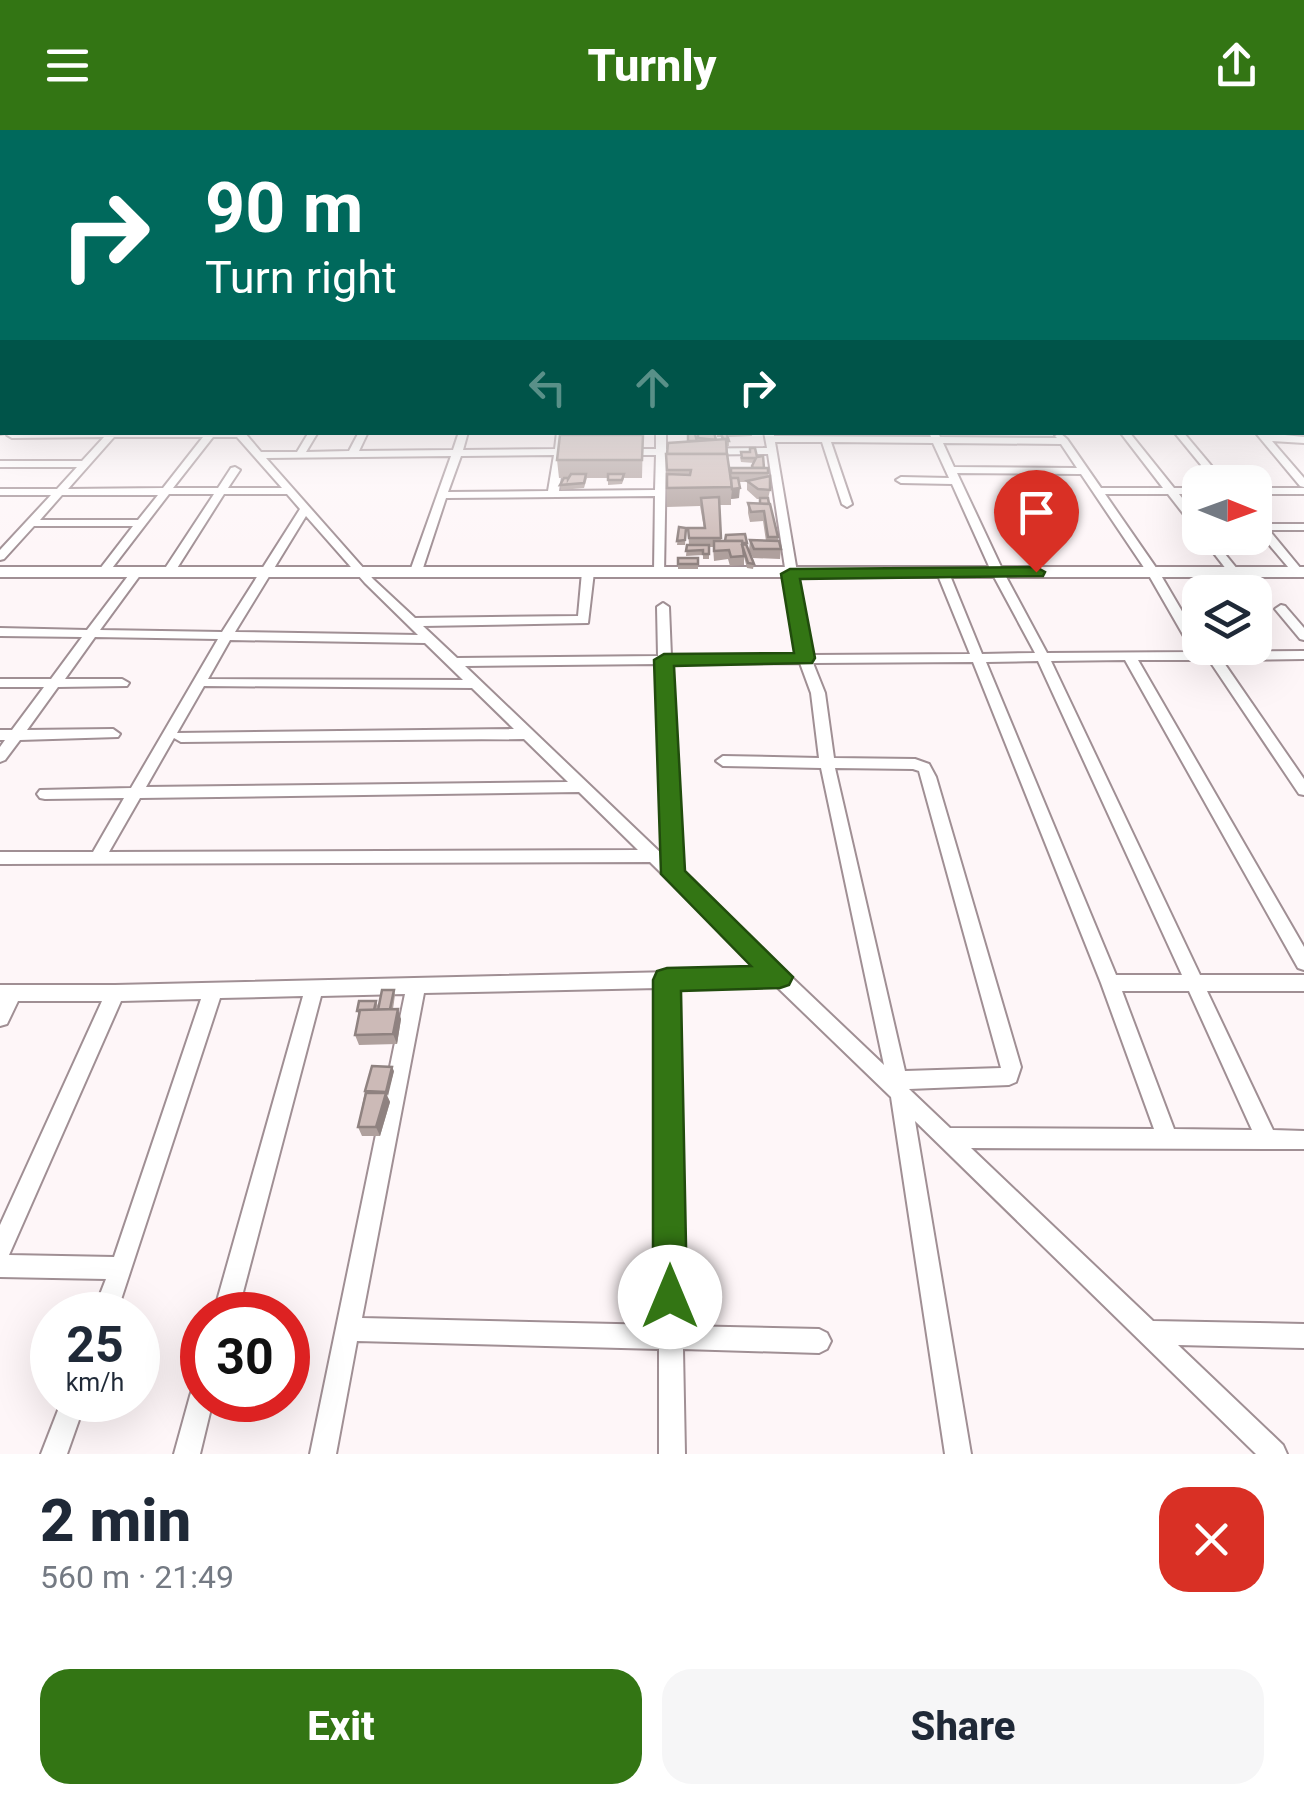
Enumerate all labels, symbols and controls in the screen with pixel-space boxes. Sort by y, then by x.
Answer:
icon: menu [40,38,95,93]
icon: share [1209,38,1264,93]
text: Turnly [587,39,717,92]
text: 90 m [205,167,363,249]
icon: right [40,170,170,300]
text: Turn right [205,251,397,304]
icon: left [520,360,575,415]
icon: ahead [625,360,680,415]
icon: right [730,360,785,415]
north arrow [1182,465,1272,555]
map controls [1182,465,1272,665]
pin [994,470,1079,573]
icon: arrive [1009,485,1064,540]
button: layers [1182,575,1272,665]
position arrow [618,1245,722,1349]
speed limit sign: 30 [180,1292,310,1422]
text: 25 [66,1316,124,1374]
text: km/h [66,1368,124,1397]
text: 2 min [40,1485,191,1556]
button: close [1159,1487,1264,1592]
text: 560 m · 21:49 [40,1558,234,1596]
button: Exit [40,1669,642,1784]
button: Share [662,1669,1264,1784]

